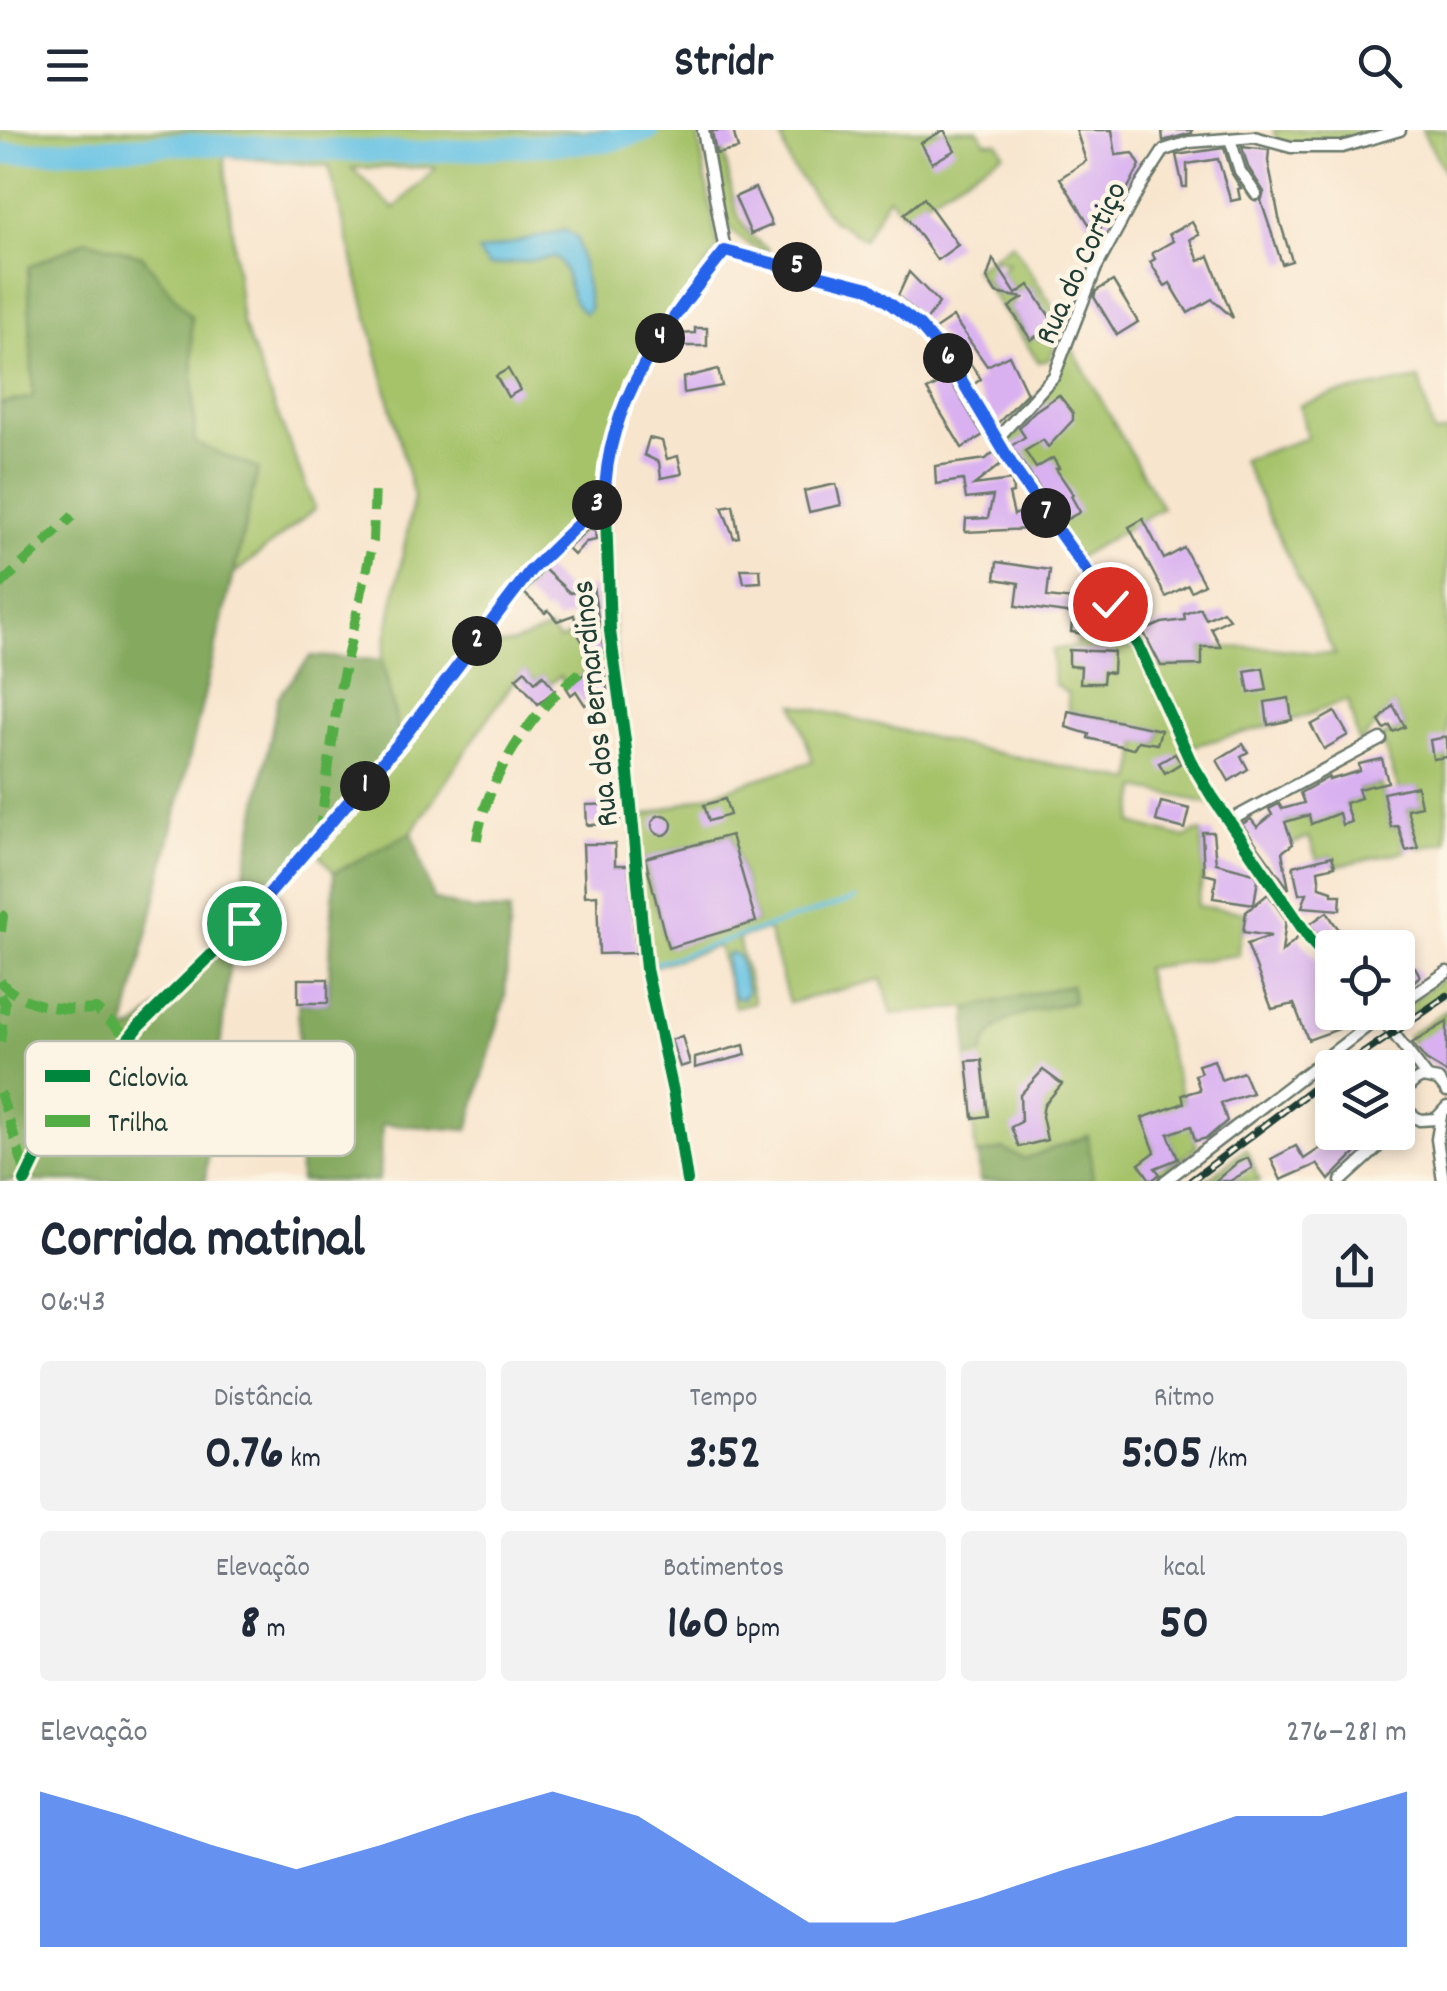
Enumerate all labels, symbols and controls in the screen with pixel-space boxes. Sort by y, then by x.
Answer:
text: Stridr [674,33,773,97]
icon: menu [40,38,95,93]
icon: search [1352,38,1407,93]
street label: Rua do Cortiço [1026,175,1141,353]
pin: 5 [772,242,822,292]
text: 5 [791,247,803,287]
pin: 4 [635,313,685,363]
text: 4 [654,318,666,358]
pin: 6 [923,333,973,383]
text: 6 [941,338,955,378]
pin: 3 [572,480,622,530]
text: 3 [591,485,603,525]
pin: 7 [1021,488,1071,538]
text: 7 [1041,493,1051,533]
pin [1068,562,1153,647]
icon: check [1083,577,1138,632]
street label: Rua dos Bernardinos [562,578,634,829]
pin: 2 [452,616,502,666]
text: 2 [471,621,483,661]
pin: 1 [340,761,390,811]
text: 1 [362,766,368,806]
pin [202,881,287,966]
icon: arrive [217,896,272,951]
map controls [1315,930,1415,1150]
button: locate [1315,930,1415,1030]
legend [25,1041,355,1156]
button: layers [1315,1050,1415,1150]
text: Ciclovia [108,1061,188,1101]
text: Trilha [108,1106,168,1146]
text: Corrida matinal [40,1204,365,1283]
button: share [1302,1214,1407,1319]
text: 06:43 [40,1281,106,1327]
text: Distância [214,1380,312,1420]
text: Tempo [689,1380,758,1420]
text: Ritmo [1154,1380,1215,1420]
text: 0.76 [205,1420,284,1492]
text: 3:52 [686,1420,761,1492]
text: 5:05 [1121,1420,1203,1492]
text: km [284,1441,321,1481]
text: /km [1203,1441,1248,1481]
text: Elevação [216,1550,310,1590]
text: Batimentos [663,1550,784,1590]
text: kcal [1163,1550,1205,1590]
text: 8 [240,1590,260,1662]
text: 160 [667,1590,730,1662]
text: 50 [1159,1590,1209,1662]
text: m [260,1611,286,1651]
text: bpm [730,1611,780,1651]
text: Elevação [40,1711,148,1757]
text: 276–281 m [1286,1711,1407,1757]

